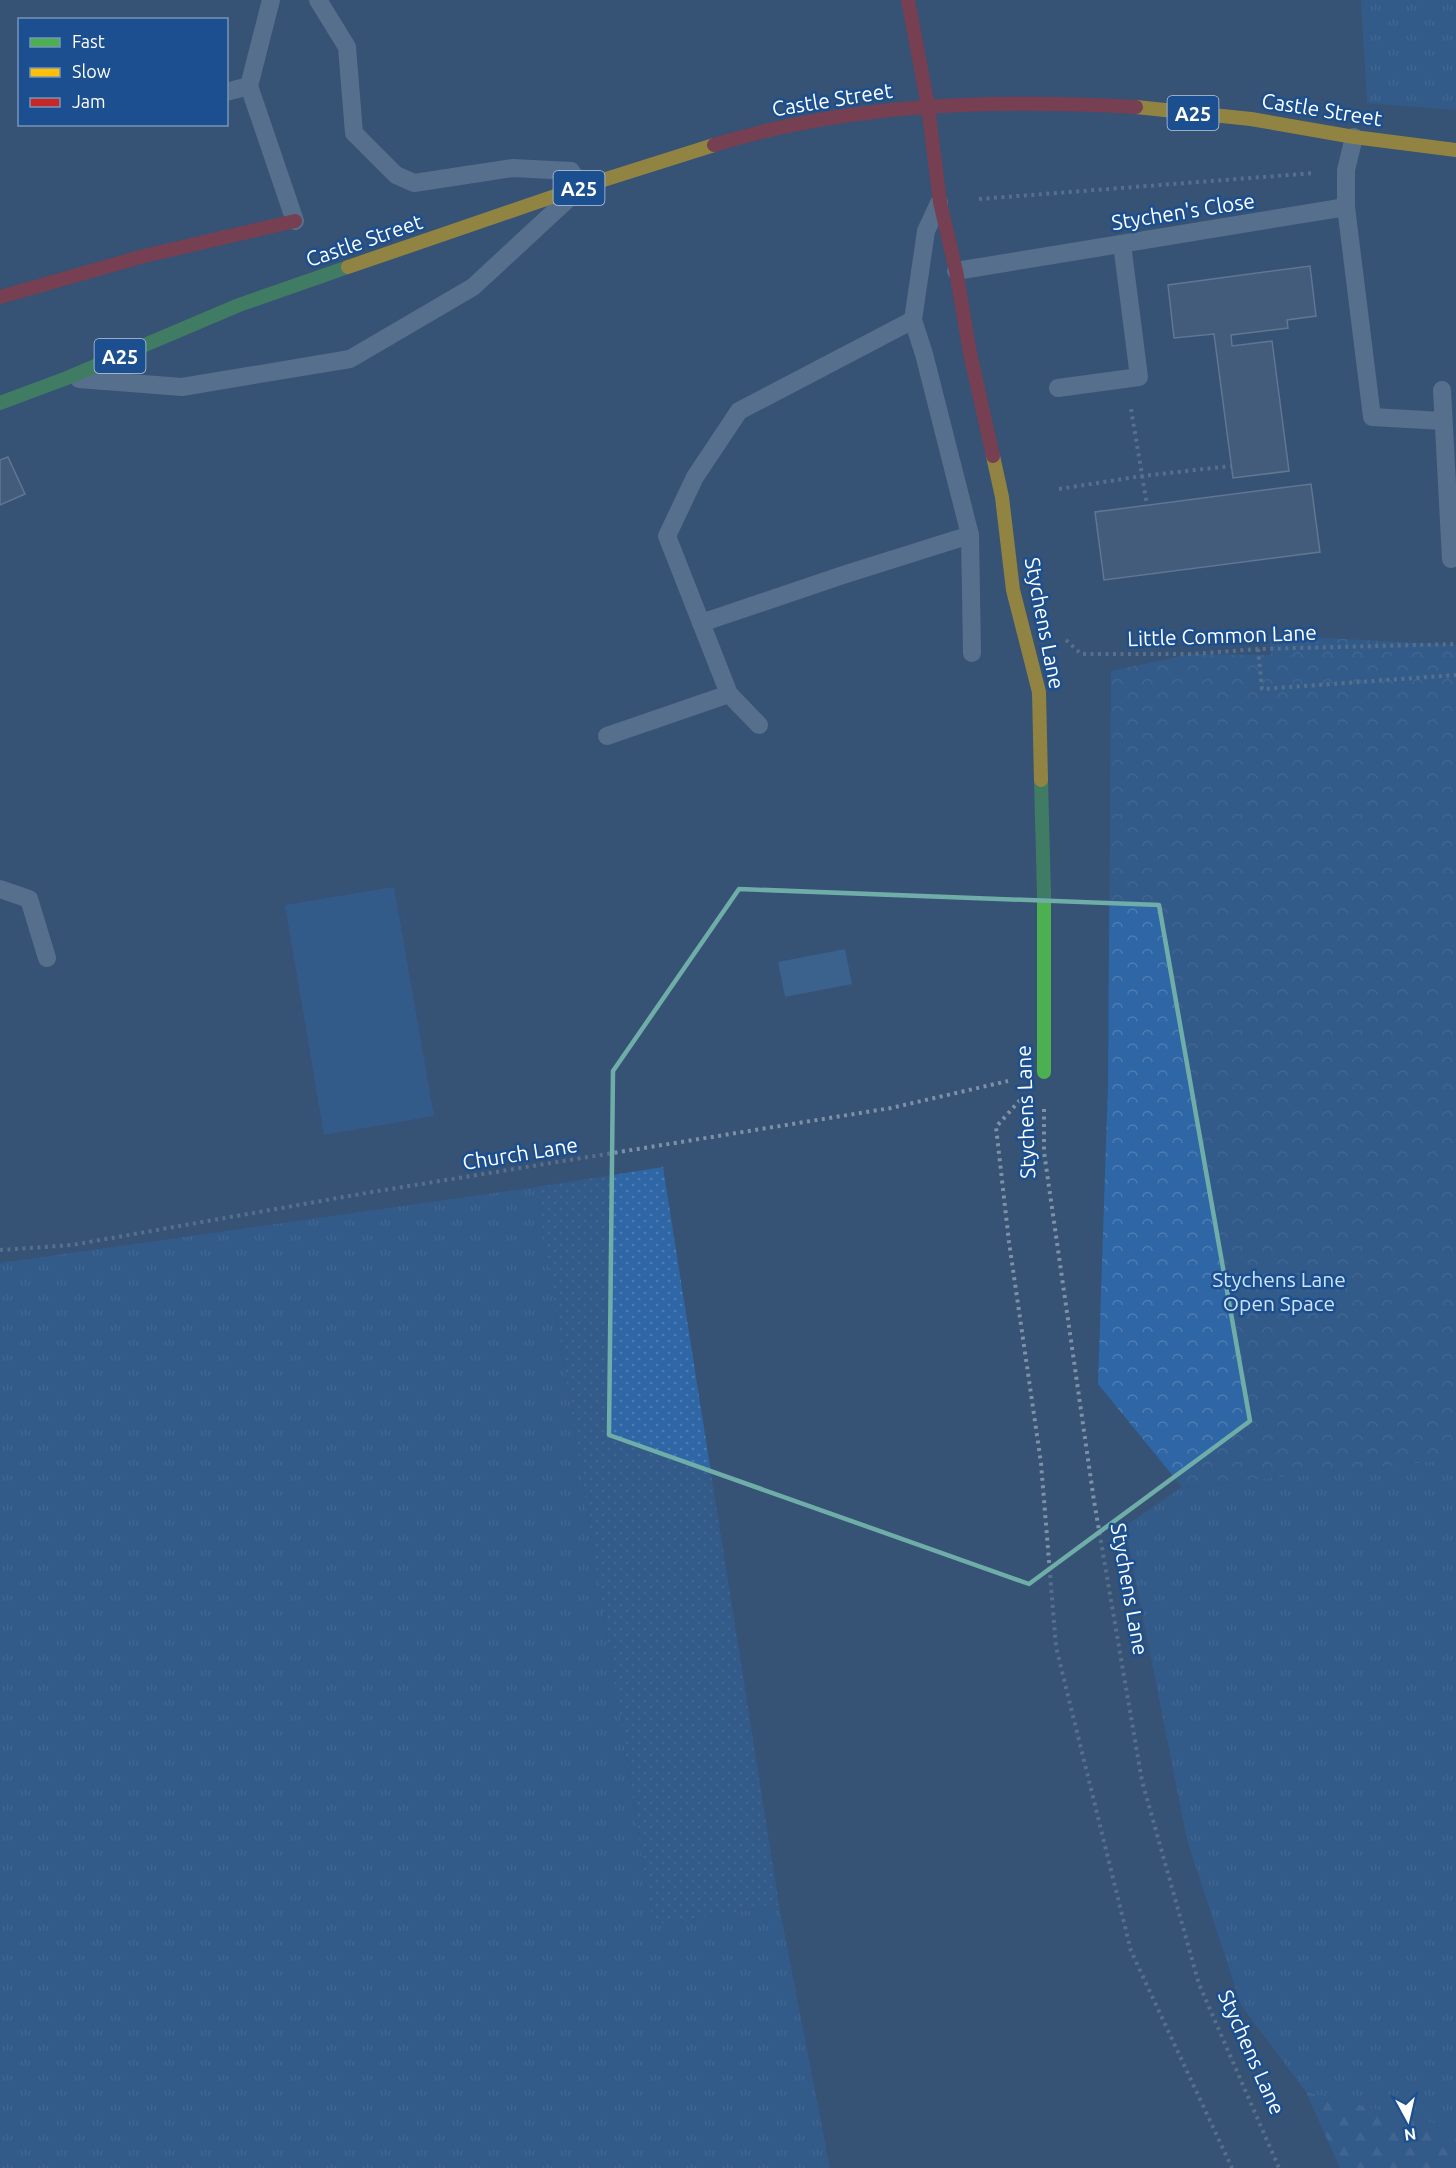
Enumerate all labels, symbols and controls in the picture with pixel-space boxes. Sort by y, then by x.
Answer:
legend [18,18,228,126]
text: Fast [72,31,105,51]
text: Slow [72,61,111,81]
street label: Castle Street [770,78,894,120]
street label: Castle Street [1260,88,1384,130]
text: Jam [72,91,106,111]
road number: A25 [1168,96,1218,130]
road number: A25 [554,171,604,205]
street label: Stychen's Close [1110,188,1256,234]
street label: Castle Street [303,209,425,271]
road number: A25 [94,339,146,373]
street label: Stychens Lane [1020,555,1070,691]
street label: Little Common Lane [1127,620,1317,650]
street label: Stychens Lane [1011,1045,1039,1179]
street label: Church Lane [461,1132,579,1174]
park label: Stychens Lane Open Space [1212,1267,1346,1315]
street label: Stychens Lane [1107,1521,1153,1657]
street label: Stychens Lane [1214,1986,1290,2118]
north arrow [1378,2090,1438,2150]
text: N [1403,2125,1417,2145]

